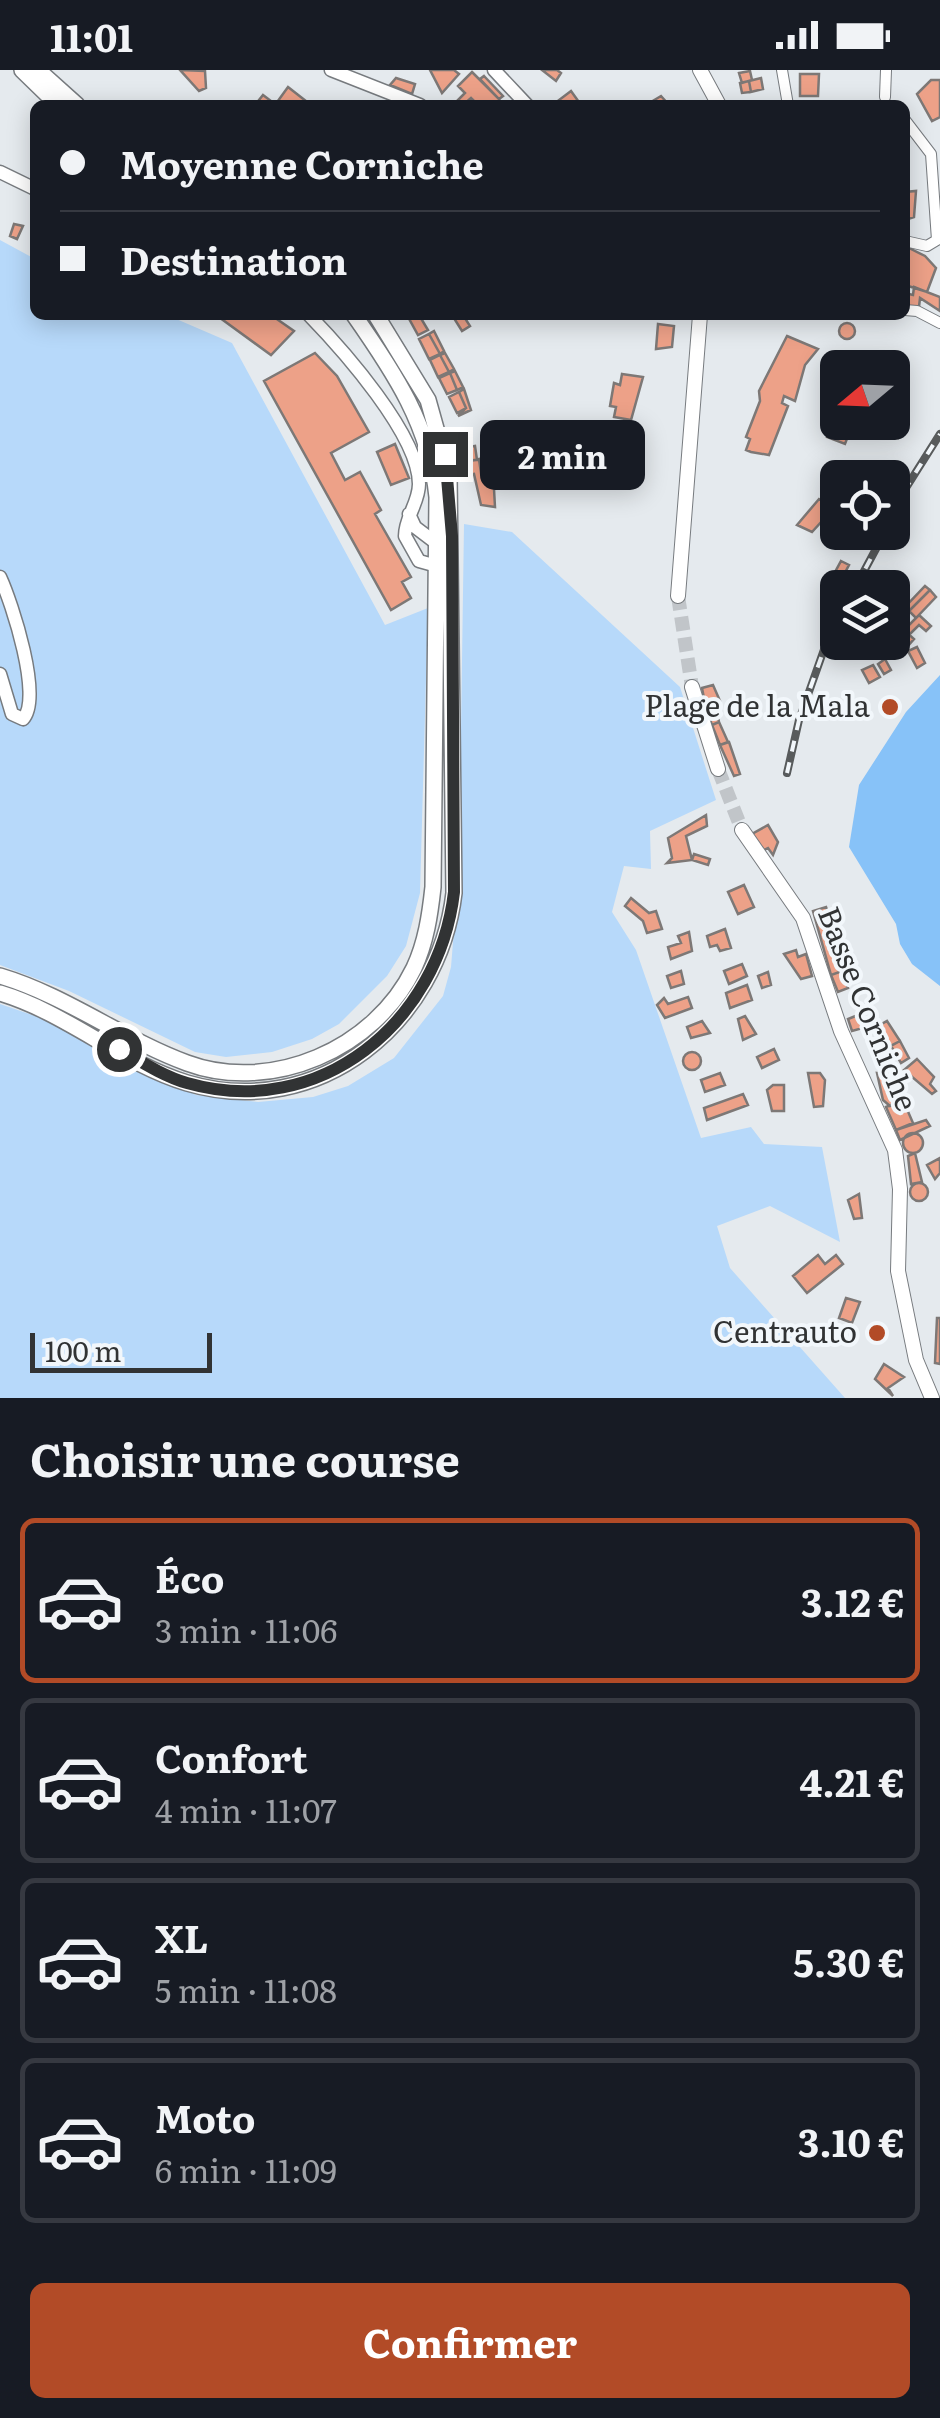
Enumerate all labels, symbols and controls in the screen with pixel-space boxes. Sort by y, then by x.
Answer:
text: 11:01 [50,7,133,64]
text: Moyenne Corniche [120,134,484,191]
text: Destination [120,230,347,287]
north arrow [820,350,910,440]
map controls [820,350,910,660]
callout: 2 min [480,419,645,489]
text: 2 min [518,431,607,479]
route end [423,432,468,477]
button: locate [820,460,910,550]
button: layers [820,570,910,660]
place label: Plage de la Mala [644,682,871,726]
marker: Plage de la Mala [879,696,901,718]
street label: Basse Corniche [809,899,931,1117]
route start [97,1027,142,1072]
place label: Centrauto [713,1308,857,1352]
marker: Centrauto [866,1322,888,1344]
scale bar [30,1328,212,1372]
text: 100 m [45,1329,122,1371]
text: Choisir une course [30,1424,460,1491]
text: Éco [155,1548,225,1605]
icon: car [35,1556,125,1646]
text: 3.12 € [801,1572,905,1629]
text: 3 min · 11:06 [155,1605,337,1653]
text: Confort [155,1728,308,1785]
icon: car [35,1736,125,1826]
text: 4.21 € [799,1752,905,1809]
text: 4 min · 11:07 [155,1785,337,1833]
text: XL [155,1908,208,1965]
icon: car [35,1916,125,2006]
text: 5.30 € [793,1932,905,1989]
text: 5 min · 11:08 [155,1965,337,2013]
text: Moto [155,2088,255,2145]
icon: car [35,2096,125,2186]
text: 3.10 € [798,2112,905,2169]
text: 6 min · 11:09 [155,2145,337,2193]
button: Confirmer [30,2283,910,2398]

